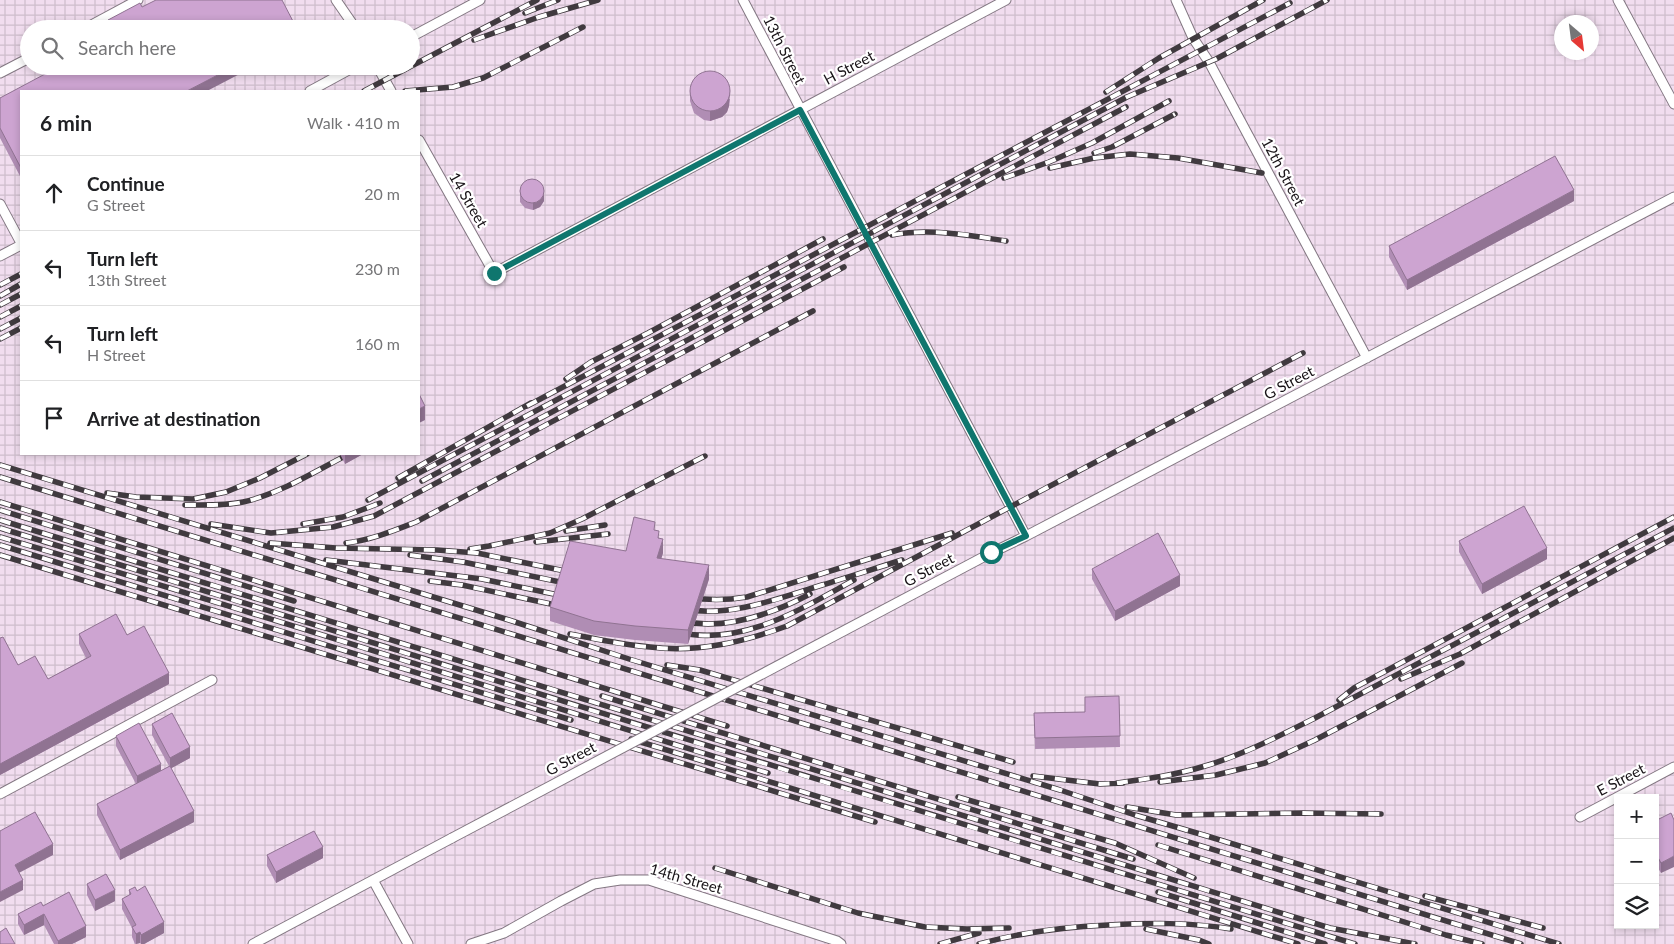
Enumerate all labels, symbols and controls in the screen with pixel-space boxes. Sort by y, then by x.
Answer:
street label: 13th Street [760,12,810,87]
north arrow [1554,15,1599,60]
search box [20,20,420,75]
icon: search [38,34,66,62]
text: Search here [78,36,176,59]
street label: H Street [820,46,877,88]
text: 6 min [40,110,92,135]
text: Walk · 410 m [307,113,400,132]
street label: 12th Street [1258,134,1310,209]
street label: 14 Street [446,169,492,231]
text: Continue [87,172,165,195]
icon: ahead [40,179,68,207]
text: 20 m [364,184,400,203]
text: G Street [87,195,145,214]
text: Turn left [87,247,158,270]
icon: left [40,254,68,282]
text: 230 m [355,259,400,278]
route end [483,262,506,285]
text: 13th Street [87,270,166,289]
text: Turn left [87,322,158,345]
icon: left [40,329,68,357]
text: 160 m [355,334,400,353]
text: H Street [87,345,145,364]
street label: G Street [1260,361,1317,403]
icon: arrive [40,404,68,432]
text: Arrive at destination [87,407,260,430]
route start [980,541,1003,564]
street label: G Street [900,548,957,590]
street label: G Street [542,737,599,779]
street label: E Street [1593,759,1648,799]
map controls [1614,794,1659,929]
button: + [1614,794,1659,839]
button: − [1614,839,1659,884]
street label: 14th Street [648,859,725,897]
button: layers [1614,884,1659,929]

